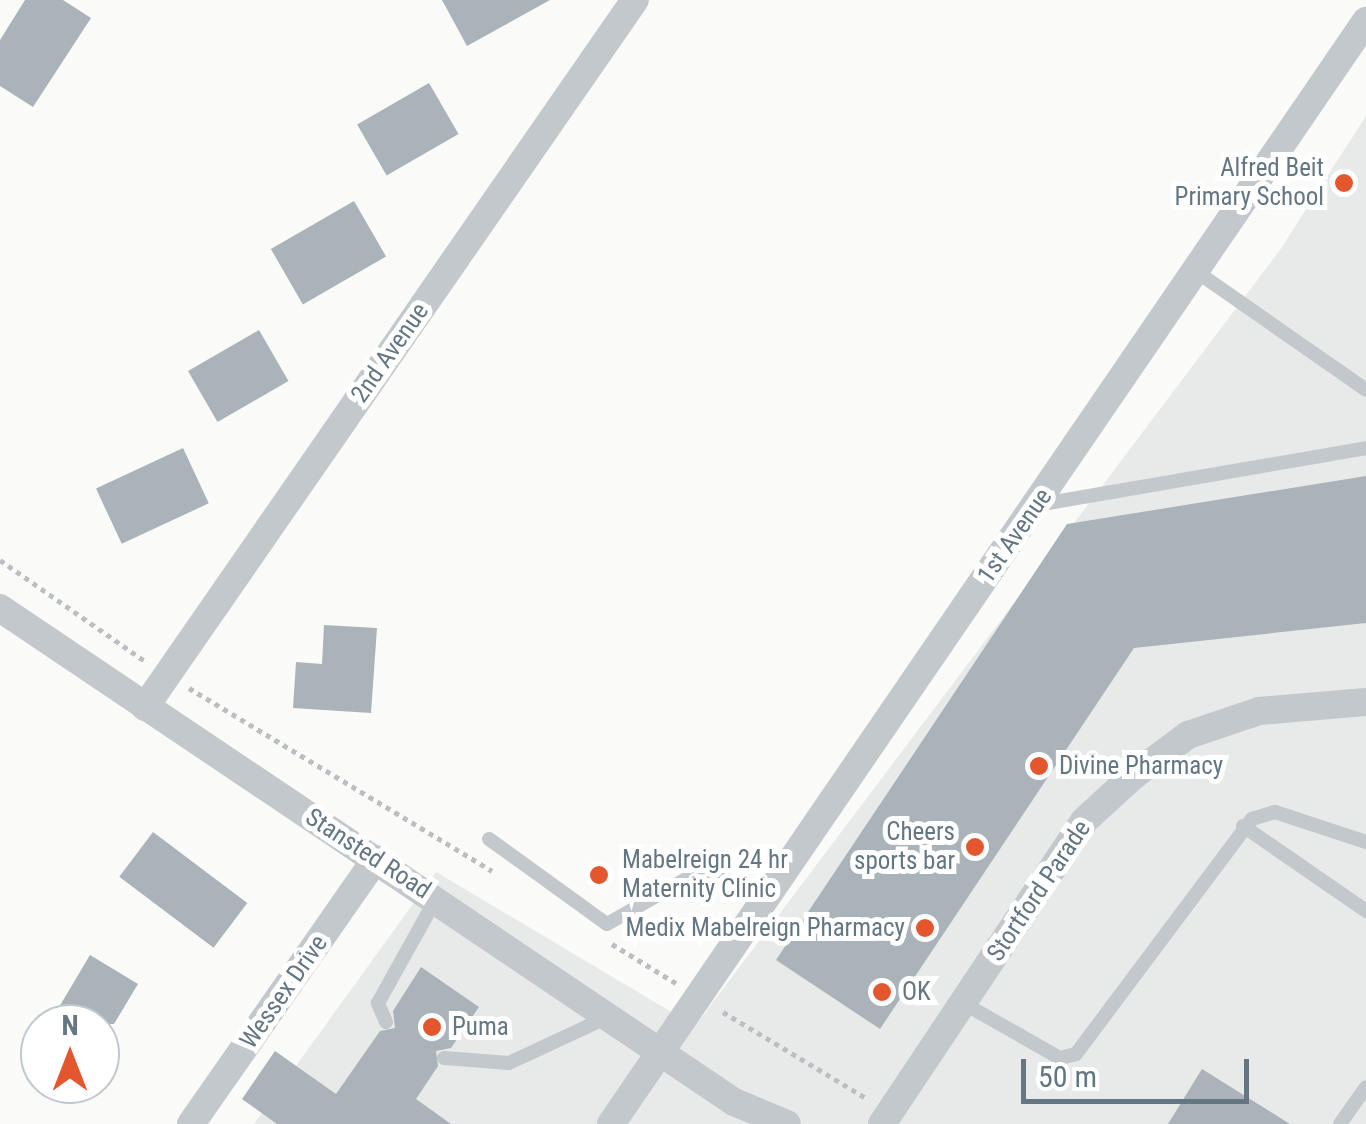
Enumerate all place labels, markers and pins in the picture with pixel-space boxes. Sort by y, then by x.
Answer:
place label: Alfred Beit Primary School [1175,154,1324,213]
marker: Alfred Beit Primary School [1333,172,1355,194]
place label: Divine Pharmacy [1059,751,1223,781]
marker: Divine Pharmacy [1028,755,1050,777]
place label: Cheers sports bar [854,818,955,877]
marker: Cheers sports bar [964,836,986,858]
place label: Mabelreign 24 hr Maternity Clinic [622,846,788,905]
marker: Mabelreign 24 hr Maternity Clinic [586,862,612,888]
place label: Medix Mabelreign Pharmacy [626,913,905,943]
marker: Medix Mabelreign Pharmacy [914,917,936,939]
place label: OK [902,977,931,1007]
marker: OK [871,981,893,1003]
place label: Puma [452,1012,509,1042]
marker: Puma [421,1016,443,1038]

